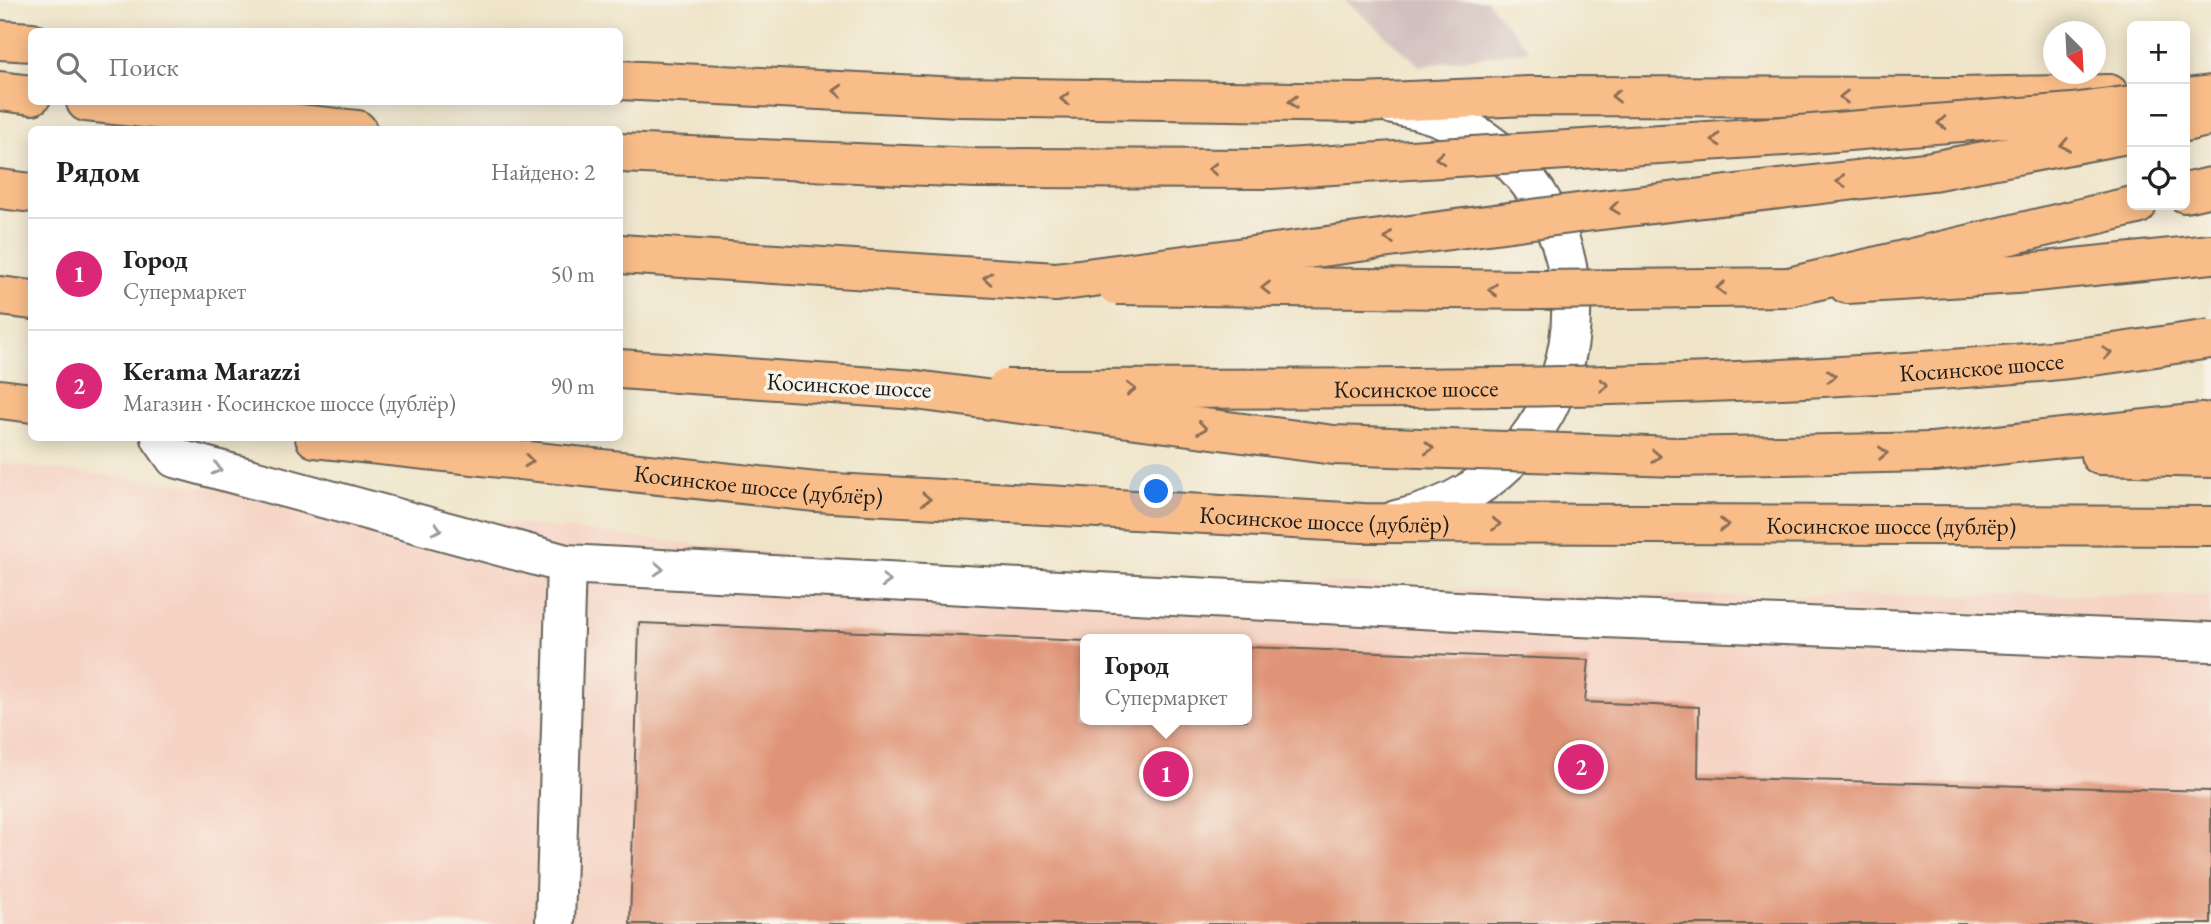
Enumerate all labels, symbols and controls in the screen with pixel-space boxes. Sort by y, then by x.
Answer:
north arrow [2043,21,2106,84]
map controls [2127,21,2190,210]
button: + [2127,21,2190,84]
search box [28,28,623,105]
icon: search [52,48,90,86]
text: Поиск [108,50,179,84]
one-way arrow [832,84,843,99]
button: − [2127,84,2190,147]
one-way arrow [1610,88,1621,104]
one-way arrow [1838,89,1848,105]
one-way arrow [1060,91,1071,106]
one-way arrow [1287,94,1298,110]
one-way arrow [1937,115,1948,130]
one-way arrow [1710,132,1721,147]
one-way arrow [2059,137,2071,152]
button: locate [2127,147,2190,210]
one-way arrow [1434,151,1445,166]
text: Рядом [56,152,140,191]
text: Найдено: 2 [491,157,595,187]
one-way arrow [1207,161,1217,177]
one-way arrow [1835,174,1846,189]
one-way arrow [1609,200,1620,215]
one-way arrow [1383,230,1395,245]
text: Город [123,242,188,276]
text: 1 [73,259,85,289]
text: 50 m [550,259,595,289]
one-way arrow [982,270,993,285]
text: Супермаркет [123,276,246,306]
one-way arrow [1260,280,1271,296]
one-way arrow [1715,280,1726,296]
one-way arrow [1488,282,1499,297]
street label: Косинское шоссе [1898,344,2065,388]
one-way arrow [2101,346,2112,361]
text: Kerama Marazzi [123,354,301,388]
street label: Косинское шоссе [766,365,932,405]
one-way arrow [1826,368,1837,383]
text: 2 [73,371,85,401]
text: 90 m [550,371,595,401]
street label: Косинское шоссе [1333,372,1499,404]
one-way arrow [1599,377,1610,392]
one-way arrow [1127,381,1137,397]
text: Магазин · Косинское шоссе (дублёр) [123,388,456,418]
one-way arrow [1196,420,1208,435]
one-way arrow [1423,441,1434,456]
one-way arrow [1879,445,1889,461]
one-way arrow [1651,449,1662,464]
one-way arrow [524,453,535,468]
street label: Косинское шоссе (дублёр) [632,457,884,511]
one-way arrow [211,461,223,475]
your location [1139,474,1173,508]
one-way arrow [921,491,932,506]
street label: Косинское шоссе (дублёр) [1198,498,1449,539]
street label: Косинское шоссе (дублёр) [1766,509,2016,541]
one-way arrow [1491,516,1502,532]
one-way arrow [1718,517,1729,532]
one-way arrow [430,520,442,535]
one-way arrow [654,561,665,576]
one-way arrow [881,573,892,588]
popup [1080,634,1252,725]
text: Город [1104,648,1169,682]
text: Супермаркет [1104,682,1228,712]
pin: 2 [1558,741,1604,793]
pin: 1 [1143,748,1189,800]

